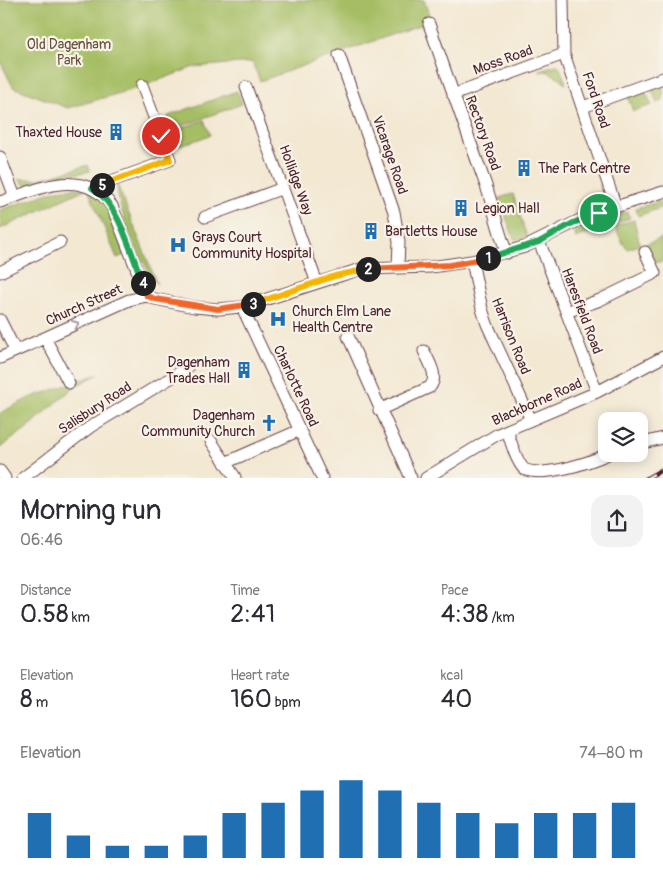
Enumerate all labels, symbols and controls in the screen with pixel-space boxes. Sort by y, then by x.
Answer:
park label: Old Dagenham Park [27,36,111,69]
street label: Moss Road [471,41,535,79]
street label: Ford Road [578,69,614,131]
street label: Rectory Road [462,93,504,173]
street label: Vicarage Road [369,113,411,197]
pin [140,115,182,157]
building icon: Thaxted House [106,122,126,142]
icon: check [147,122,175,150]
place label: Thaxted House [15,124,102,141]
street label: Hollidge Way [275,142,317,218]
building icon: The Park Centre [514,158,534,178]
place label: The Park Centre [538,160,630,177]
pin: 5 [90,172,114,198]
text: 5 [99,177,106,194]
pin [578,192,620,234]
building icon: Legion Hall [451,198,471,218]
icon: arrive [585,199,613,227]
place label: Legion Hall [475,200,540,217]
building icon: Bartletts House [361,221,381,241]
place label: Bartletts House [385,223,478,240]
place label: Grays Court Community Hospital [192,229,312,262]
hospital icon: Grays Court Community Hospital [168,235,188,255]
pin: 1 [476,246,500,270]
text: 1 [486,250,491,267]
pin: 2 [356,256,380,282]
text: 2 [365,261,372,278]
street label: Haresfield Road [558,266,606,356]
pin: 4 [130,270,156,296]
text: 4 [139,275,148,292]
street label: Church Street [43,280,125,329]
pin: 3 [240,292,266,316]
street label: Harrison Road [488,295,534,377]
text: 3 [250,296,257,313]
place label: Church Elm Lane Health Centre [292,303,391,336]
hospital icon: Church Elm Lane Health Centre [268,309,288,329]
one-way arrow [71,319,80,330]
street label: Charlotte Road [270,343,322,429]
place label: Dagenham Trades Hall [166,354,230,387]
building icon: Dagenham Trades Hall [234,360,254,380]
street label: Blackborne Road [489,374,585,429]
street label: Salisbury Road [55,378,135,438]
place label: Dagenham Community Church [141,407,255,440]
map controls [598,412,648,462]
button: layers [598,412,648,462]
church icon: Dagenham Community Church [259,413,279,433]
text: Morning run [20,493,162,528]
button: share [591,495,643,547]
text: 06:46 [20,530,63,550]
text: Distance [20,582,71,599]
text: Time [230,582,260,599]
text: Pace [441,582,468,599]
text: 0.58 [20,599,69,630]
text: 2:41 [230,599,275,630]
text: 4:38 [441,599,488,630]
text: km [69,609,90,626]
text: /km [488,609,515,626]
text: Elevation [20,667,73,684]
text: Heart rate [230,667,289,684]
text: kcal [441,667,463,684]
text: 8 [20,684,33,715]
text: 160 [230,684,272,715]
text: 40 [441,684,472,715]
text: m [33,694,48,711]
text: bpm [272,694,301,711]
text: Elevation [20,743,81,763]
text: 74–80 m [579,743,643,763]

